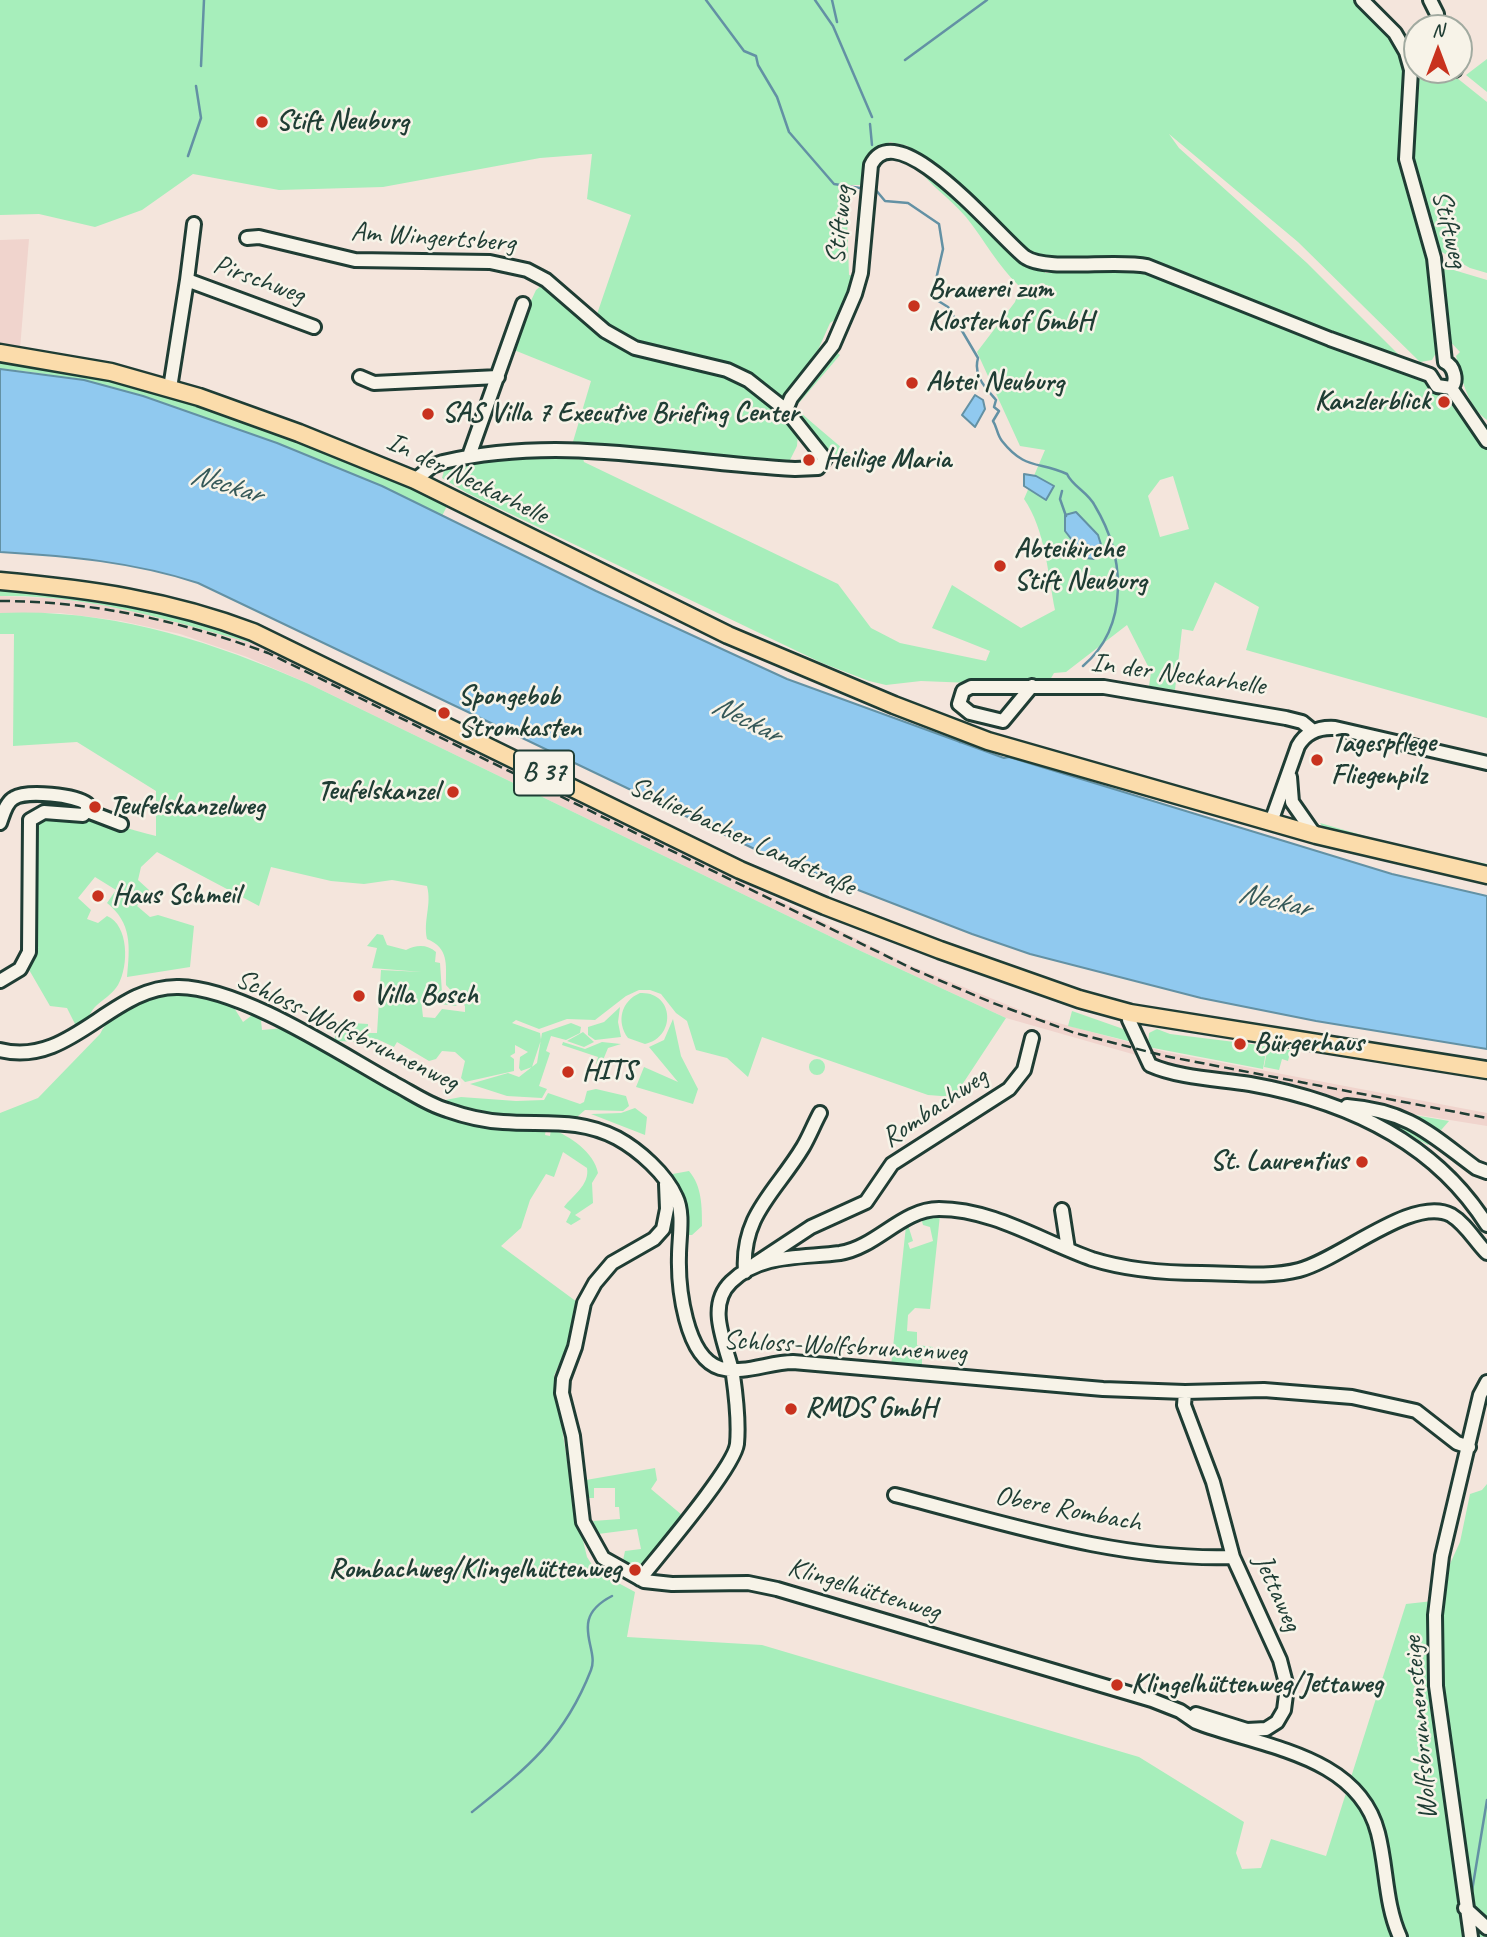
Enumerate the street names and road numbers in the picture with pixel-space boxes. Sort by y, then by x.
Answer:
street label: Stiftweg [819,184,861,266]
street label: Stiftweg [1423,187,1475,271]
street label: Am Wingertsberg [350,216,516,260]
street label: Pirschweg [209,248,309,312]
street label: In der Neckarhelle [381,425,553,533]
street label: In der Neckarhelle [1089,646,1267,704]
road number: B 37 [514,750,574,796]
street label: Schlierbacher Landstraße [623,770,861,904]
street label: Schloss-Wolfsbrunnenweg [230,962,464,1100]
street label: Rombachweg [876,1060,994,1156]
street label: Schloss-Wolfsbrunnenweg [722,1324,968,1370]
street label: Obere Rombach [992,1479,1144,1541]
street label: Jettaweg [1245,1549,1309,1637]
street label: Klingelhüttenweg [784,1551,944,1629]
street label: Wolfsbrunnensteige [1396,1635,1446,1821]

